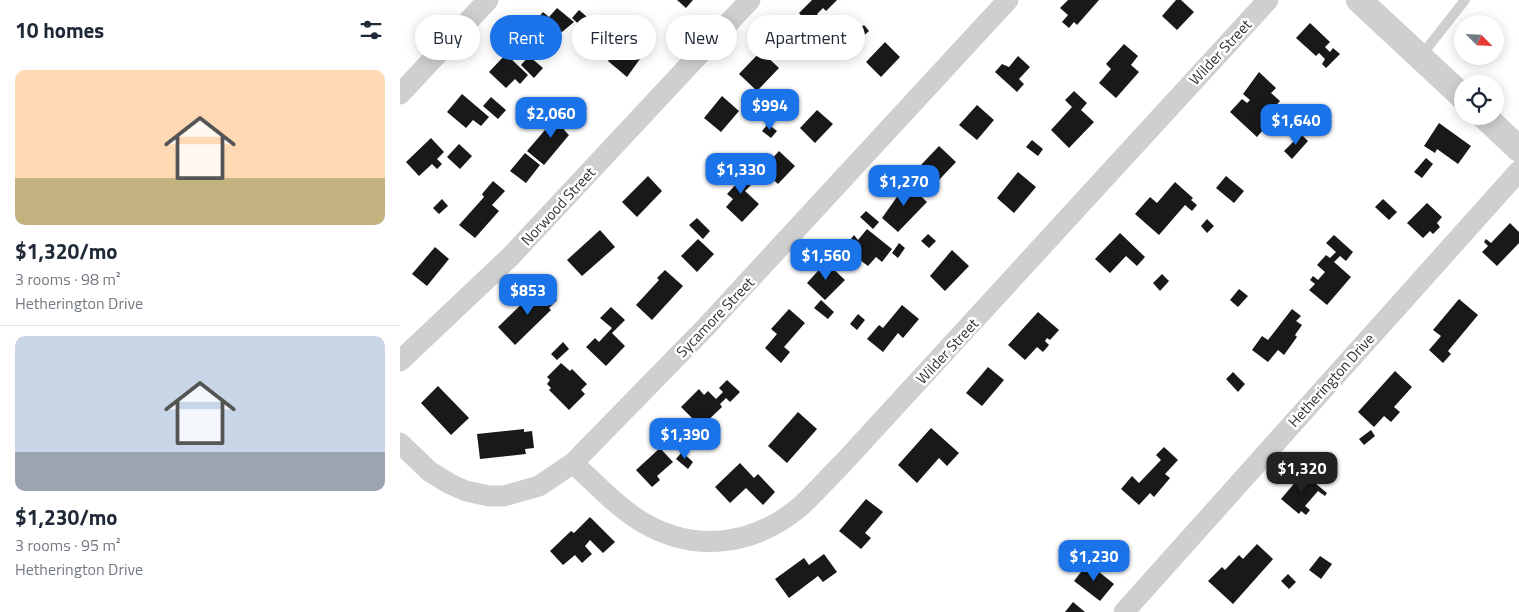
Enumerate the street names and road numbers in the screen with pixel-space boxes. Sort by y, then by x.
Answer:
street label: Wilder Street [1183,13,1257,90]
street label: Norwood Street [515,161,601,251]
street label: Sycamore Street [671,271,760,362]
street label: Wilder Street [910,312,984,389]
street label: Hetherington Drive [1282,328,1380,432]

